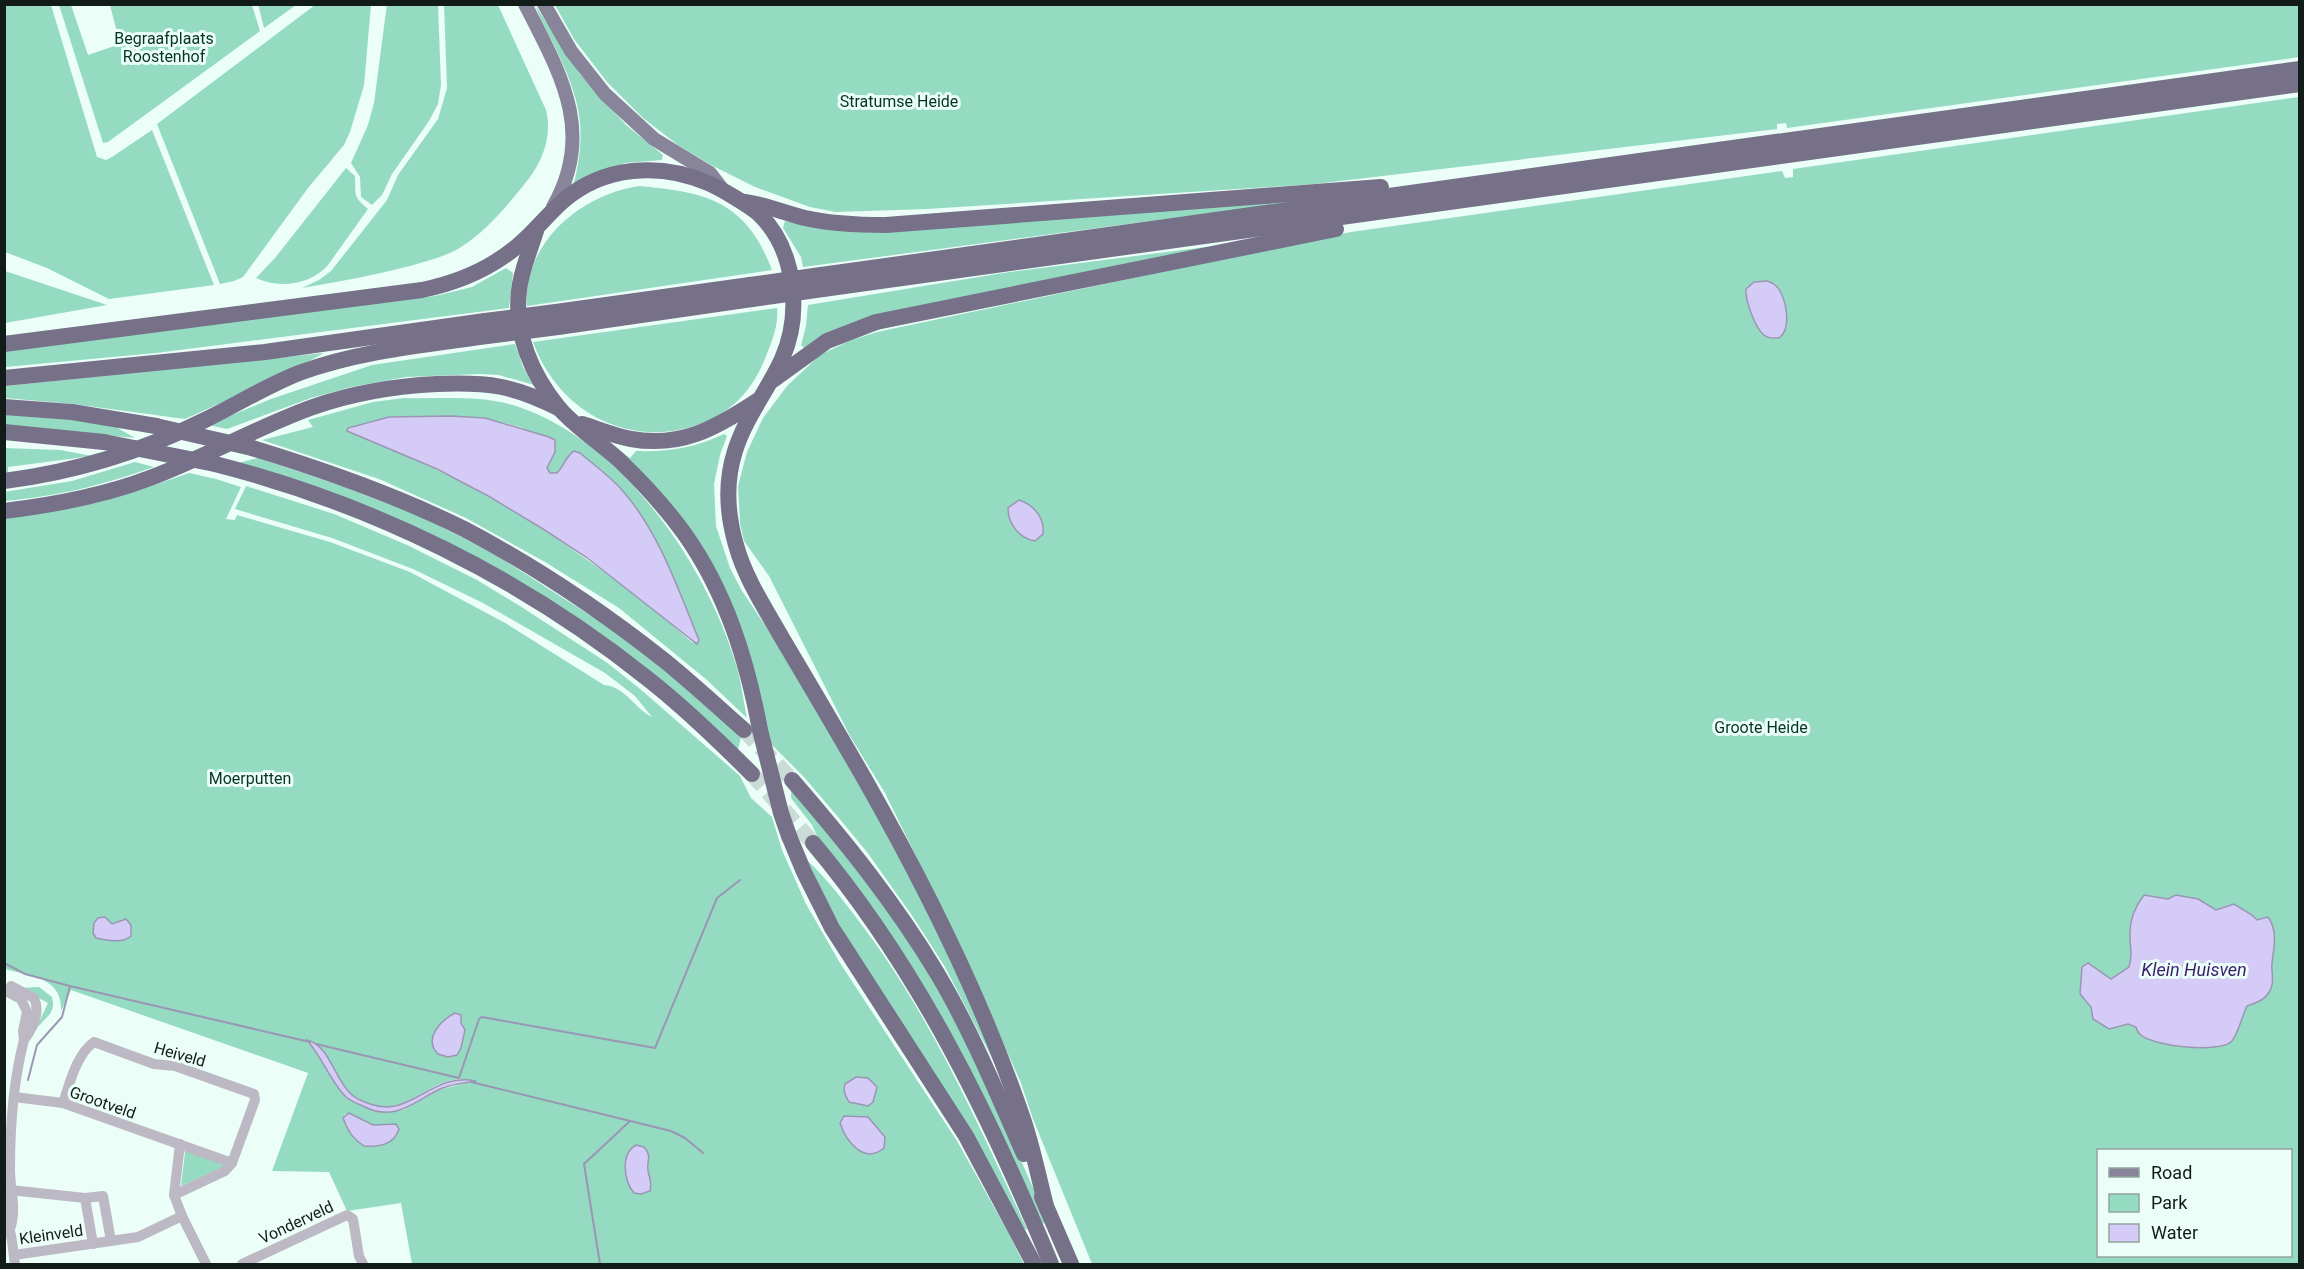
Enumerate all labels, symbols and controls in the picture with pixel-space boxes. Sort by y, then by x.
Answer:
park label: Begraafplaats Roostenhof [114,29,214,66]
park label: Stratumse Heide [840,92,958,111]
park label: Groote Heide [1714,718,1808,737]
park label: Moerputten [209,769,291,788]
water label: Klein Huisven [2141,959,2247,980]
street label: Heiveld [152,1038,208,1071]
street label: Grootveld [67,1082,138,1123]
legend [2097,1149,2292,1257]
text: Road [2151,1162,2192,1183]
text: Park [2151,1192,2188,1213]
street label: Vonderveld [256,1197,336,1248]
street label: Kleinveld [18,1221,84,1248]
text: Water [2151,1222,2198,1243]

